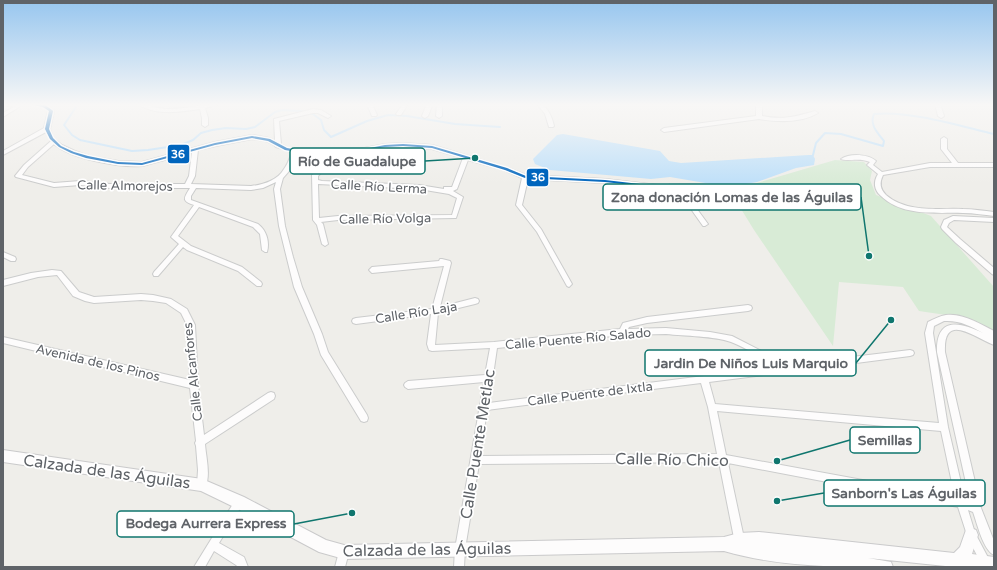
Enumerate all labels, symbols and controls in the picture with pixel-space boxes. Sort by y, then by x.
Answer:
line badge: 36 [167,144,190,164]
text: 36 [171,148,185,161]
callout: Río de Guadalupe [290,148,425,174]
text: Río de Guadalupe [298,153,416,170]
line badge: 36 [526,168,549,187]
text: 36 [531,171,545,184]
street label: Calle Río Lerma [330,176,428,198]
street label: Calle Almorejos [77,177,173,195]
callout: Zona donación Lomas de las Águilas [603,184,861,210]
text: Zona donación Lomas de las Águilas [611,189,853,206]
street label: Calle Río Volga [339,210,431,228]
street label: Calle Río Laja [374,299,458,327]
street label: Calle Alcanfores [180,322,206,422]
street label: Calle Puente Río Salado [504,325,652,353]
street label: Avenida de los Pinos [34,341,161,385]
callout: Jardin De Niños Luis Marquio [645,350,856,376]
text: Jardin De Niños Luis Marquio [653,355,849,372]
street label: Calle Puente Metlac [456,368,500,520]
street label: Calle Puente de Ixtla [527,378,654,410]
callout: Semillas [850,427,920,453]
text: Semillas [858,432,912,449]
street label: Calle Río Chico [615,449,729,471]
street label: Calzada de las Águilas [22,450,192,494]
callout: Sanborn's Las Águilas [824,480,985,506]
text: Sanborn's Las Águilas [831,485,977,502]
callout: Bodega Aurrera Express [117,511,294,537]
text: Bodega Aurrera Express [125,515,287,532]
street label: Calzada de las Águilas [343,539,512,561]

